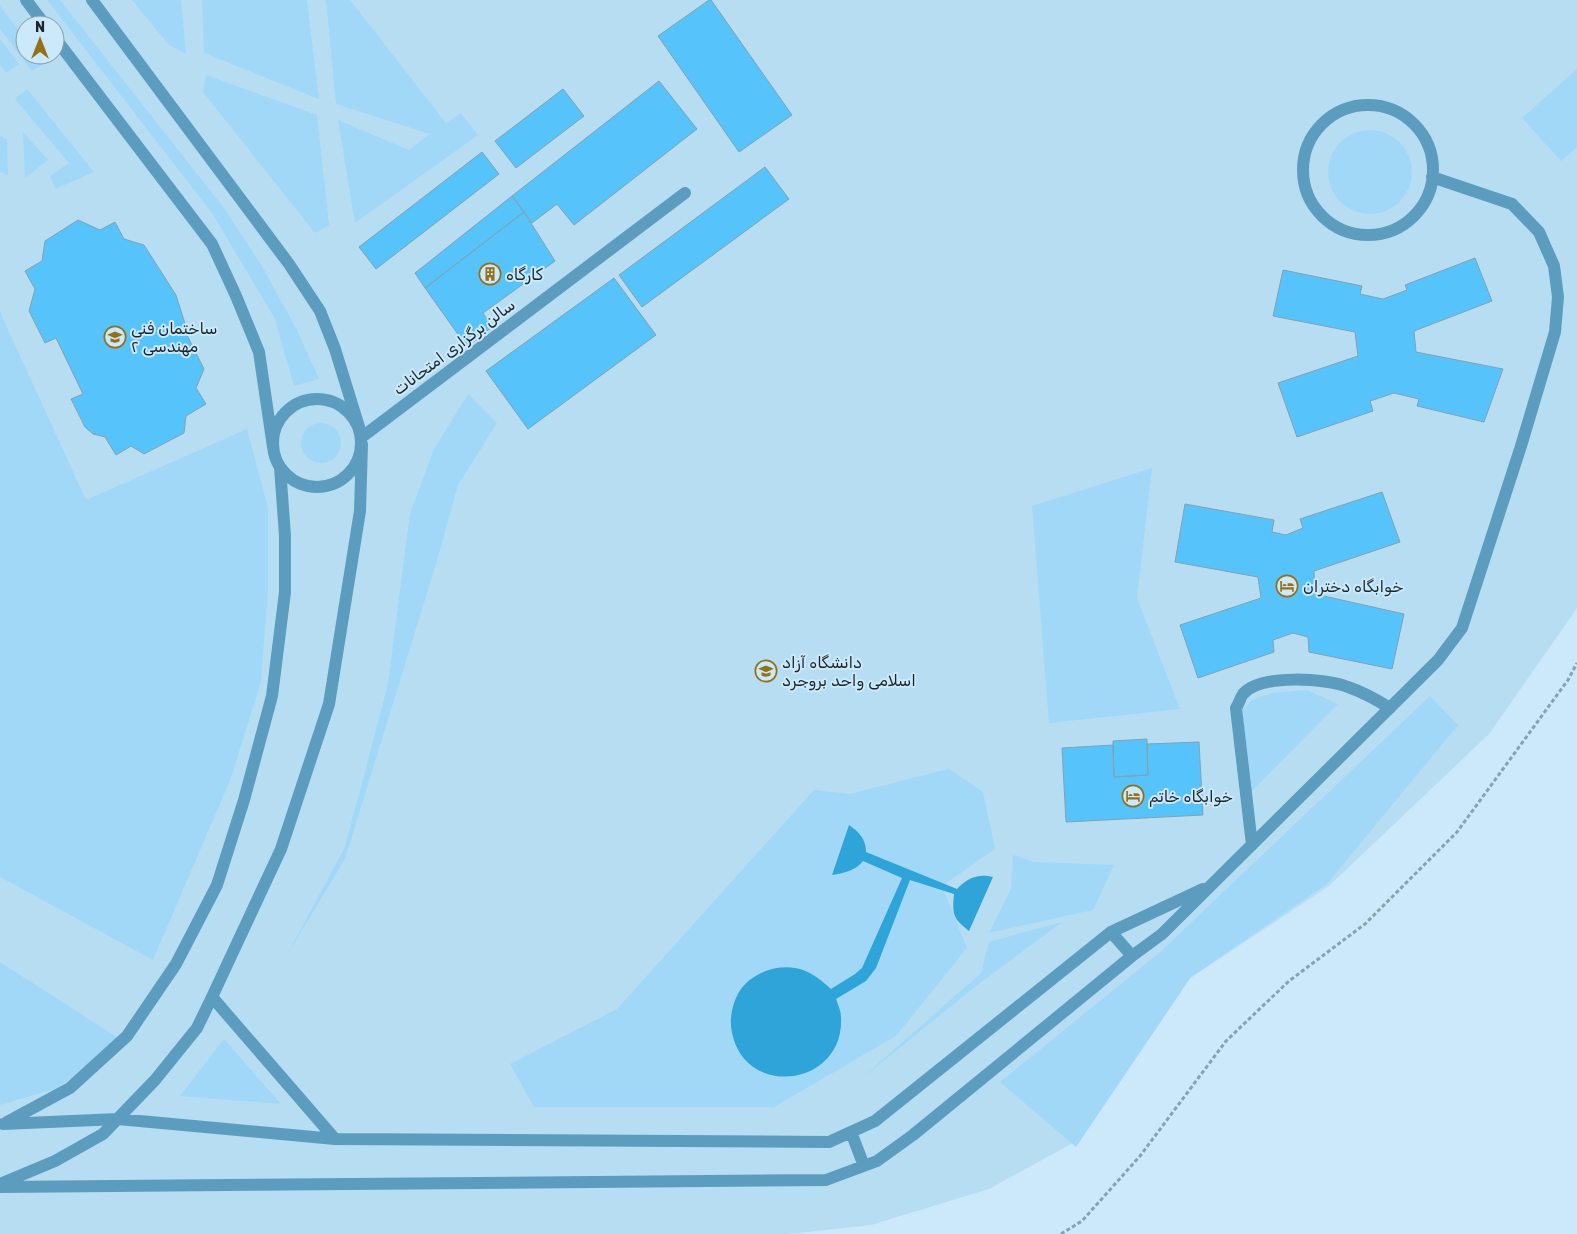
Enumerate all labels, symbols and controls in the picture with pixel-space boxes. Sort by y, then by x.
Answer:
north arrow [15,15,65,65]
text: N [35,19,45,36]
building icon: کارگاه [478,262,502,286]
place label: کارگاه [506,265,544,285]
street label: سالن برگزاری امتحانات [389,295,519,400]
place label: ساختمان فنی مهندسی ۲ [131,319,217,357]
school or university icon: ساختمان فنی مهندسی ۲ [103,325,127,349]
hotel icon: خوابگاه دختران [1275,574,1299,598]
place label: خوابگاه دختران [1303,577,1403,597]
place label: دانشگاه آزاد اسلامی واحد بروجرد [782,653,916,691]
school or university icon: دانشگاه آزاد اسلامی واحد بروجرد [754,659,778,683]
hotel icon: خوابگاه خاتم [1121,784,1145,808]
place label: خوابگاه خاتم [1149,787,1233,807]

